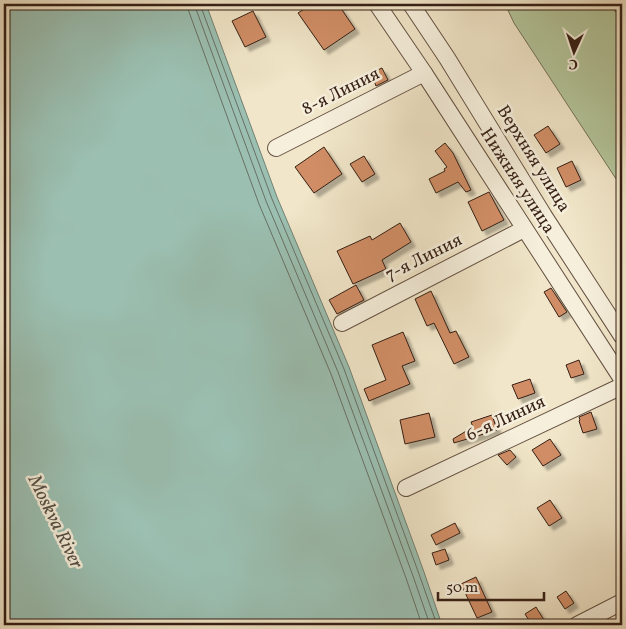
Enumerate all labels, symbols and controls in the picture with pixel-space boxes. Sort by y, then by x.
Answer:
north arrow [548,28,598,78]
text: С [568,54,578,73]
street label: 8-я Линия [298,62,384,122]
street label: Верхняя улица [490,101,576,217]
street label: Нижняя улица [473,123,561,239]
street label: 7-я Линия [381,228,467,288]
street label: 6-я Линия [462,390,550,448]
water label: Moskva River [21,470,89,574]
scale bar [438,569,545,601]
text: 50 m [446,578,478,599]

